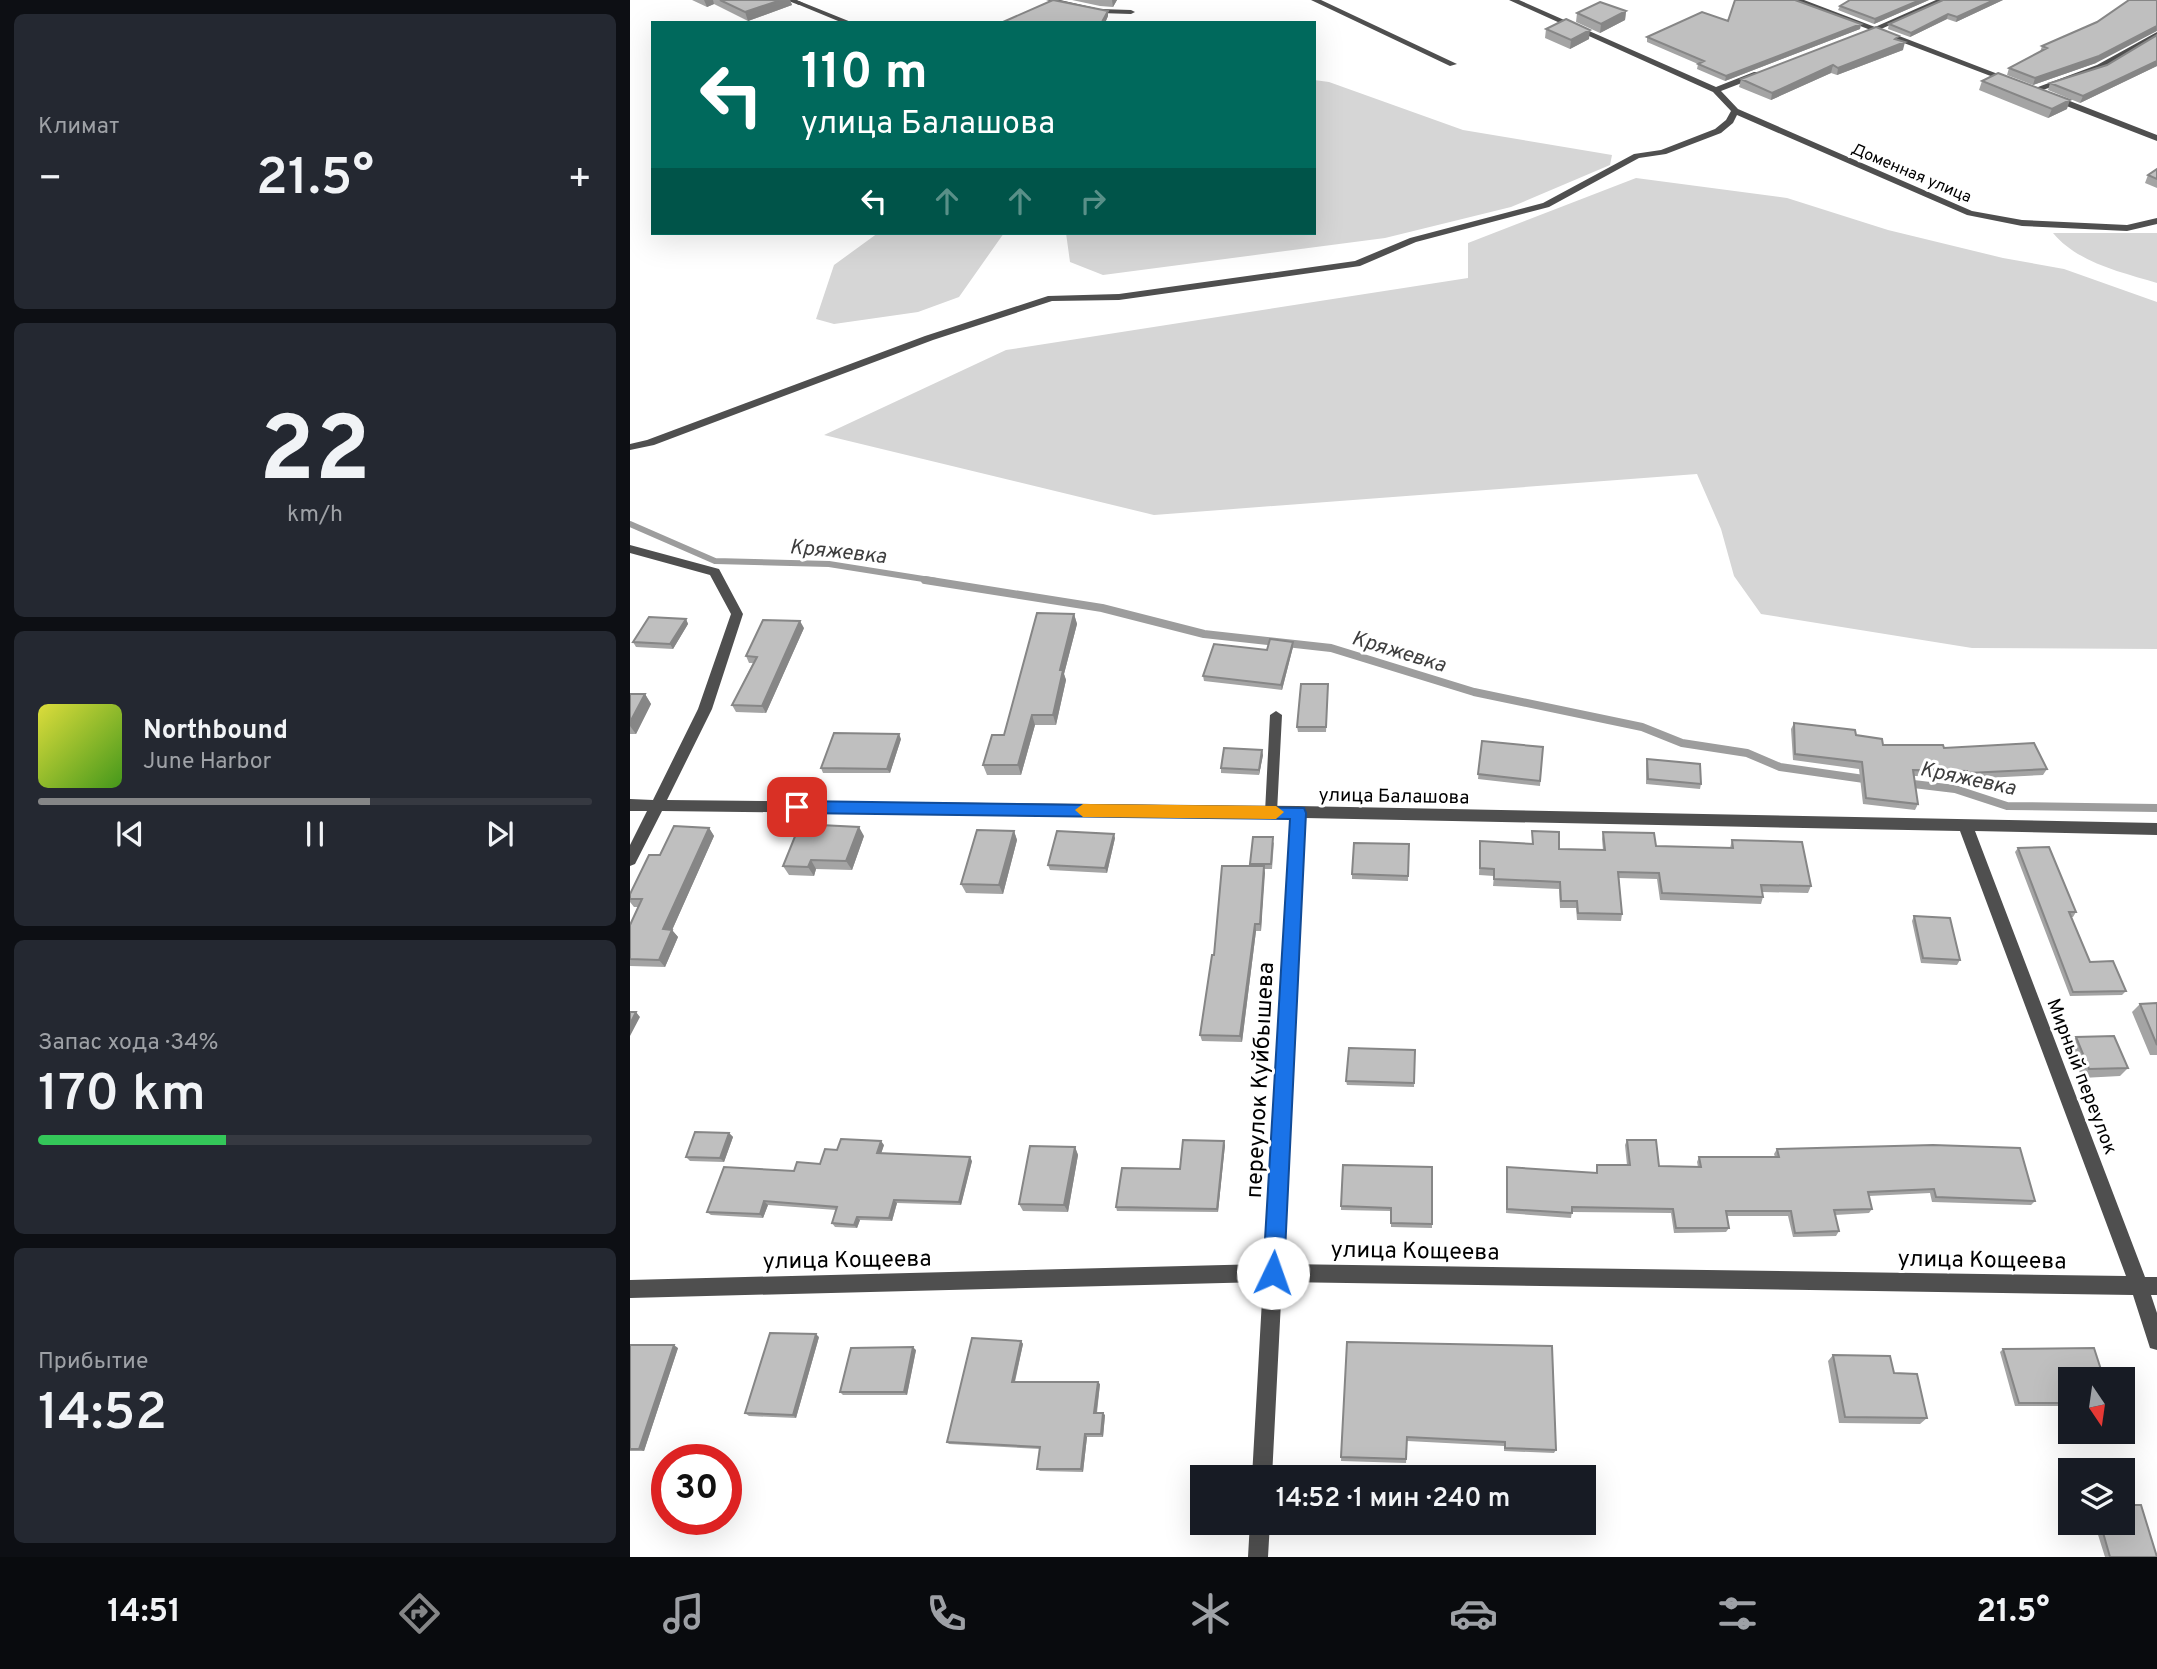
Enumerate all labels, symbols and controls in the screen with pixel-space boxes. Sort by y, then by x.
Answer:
text: 110 m [801,44,928,106]
icon: left [686,49,777,140]
text: улица Балашова [801,105,1055,145]
text: Климат [38,113,119,142]
street label: Доменная улица [1848,140,1974,208]
text: 21.5° [256,147,374,213]
text: − [38,156,63,205]
text: + [567,156,592,205]
icon: left [855,182,893,220]
icon: ahead [928,182,966,220]
icon: ahead [1001,182,1039,220]
icon: right [1074,182,1112,220]
text: 22 [259,398,371,513]
text: km/h [287,501,343,530]
water label: Кряжевка [788,534,888,571]
water label: Кряжевка [1348,625,1449,680]
text: Northbound [143,715,288,748]
text: June Harbor [143,748,271,777]
water label: Кряжевка [1917,756,2018,803]
pin [767,777,827,837]
street label: улица Балашова [1318,784,1470,810]
icon: arrive [778,788,816,826]
icon: previous [111,815,149,853]
icon: pause [296,815,334,853]
icon: next [481,815,519,853]
street label: переулок Куйбышева [1241,961,1282,1199]
street label: Мирный переулок [2040,995,2122,1158]
text: Запас хода · 34% [38,1029,218,1058]
text: 170 km [38,1063,206,1129]
position arrow [1236,1236,1310,1310]
street label: улица Кощеева [1330,1237,1500,1268]
street label: улица Кощеева [762,1246,932,1277]
street label: улица Кощеева [1897,1246,2067,1277]
text: Прибытие [38,1348,148,1377]
north arrow [2058,1367,2135,1444]
map controls [2058,1367,2135,1535]
text: 14:52 [38,1382,167,1448]
speed limit sign: 30 [651,1444,742,1535]
button: layers [2058,1458,2135,1535]
text: 14:52 · 1 мин · 240 m [1276,1483,1510,1516]
icon: directions [395,1589,444,1638]
icon: music [659,1589,708,1638]
icon: phone [922,1589,971,1638]
icon: climate [1186,1589,1235,1638]
icon: car [1449,1589,1498,1638]
icon: filters [1713,1589,1762,1638]
text: 14:51 [107,1593,181,1633]
text: 21.5° [1977,1593,2050,1633]

